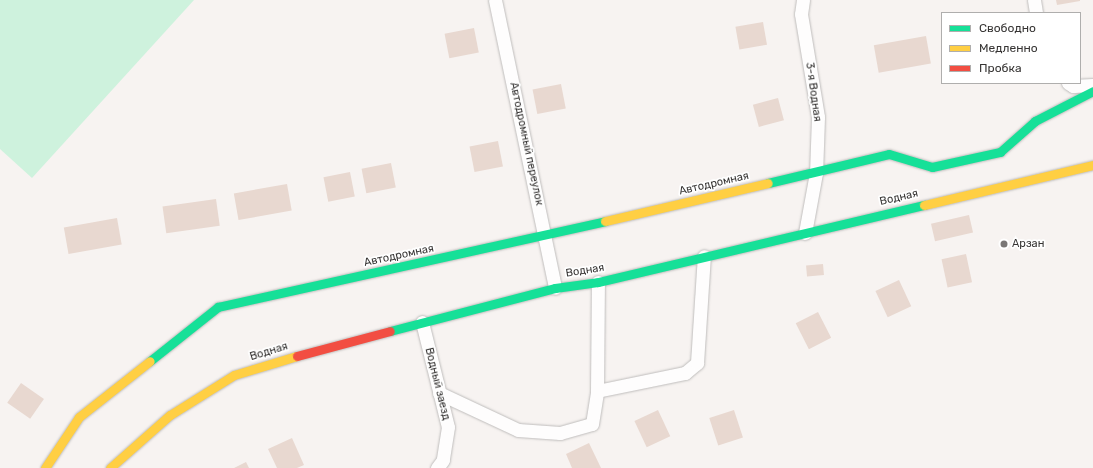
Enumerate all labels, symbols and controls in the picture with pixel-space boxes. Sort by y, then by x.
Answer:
legend [941,12,1081,84]
text: Свободно [979,21,1036,35]
text: Медленно [979,41,1038,55]
text: Пробка [979,61,1022,75]
street label: 3-я Водная [802,62,824,122]
street label: Автодромный переулок [506,81,546,207]
street label: Автодромная [678,170,750,198]
street label: Водная [879,187,919,209]
place label: Арзан [1012,237,1044,251]
marker: Арзан [999,239,1009,249]
street label: Автодромная [363,242,435,270]
street label: Водная [565,261,605,281]
street label: Водная [248,340,290,364]
street label: Водный заезд [422,346,452,422]

